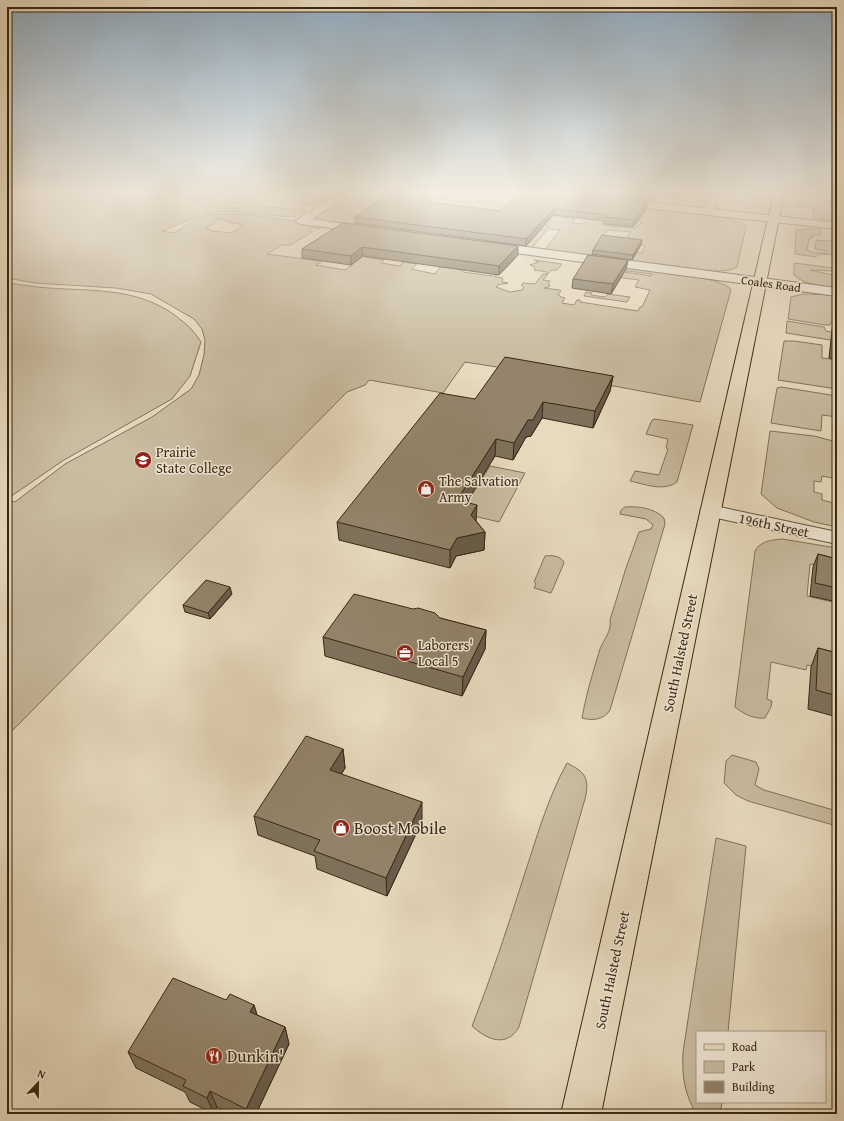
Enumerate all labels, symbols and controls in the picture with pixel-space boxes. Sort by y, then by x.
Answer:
street label: Coales Road [740,271,802,296]
place label: Prairie State College [156,442,232,478]
school or university icon: Prairie State College [133,450,153,470]
place label: The Salvation Army [439,471,519,507]
shop icon: The Salvation Army [416,479,436,499]
street label: 196th Street [737,508,811,542]
street label: South Halsted Street [658,592,702,714]
place label: Laborers' Local 5 [418,635,473,671]
office icon: Laborers' Local 5 [395,643,415,663]
place label: Boost Mobile [354,815,446,840]
shop icon: Boost Mobile [331,818,351,838]
street label: South Halsted Street [590,909,634,1031]
legend [696,1031,826,1103]
text: Road [732,1038,758,1055]
place label: Dunkin' [227,1043,283,1068]
restaurant icon: Dunkin' [204,1046,224,1066]
text: Park [732,1058,756,1075]
north arrow [18,1063,58,1103]
text: N [35,1065,49,1083]
text: Building [732,1078,775,1095]

